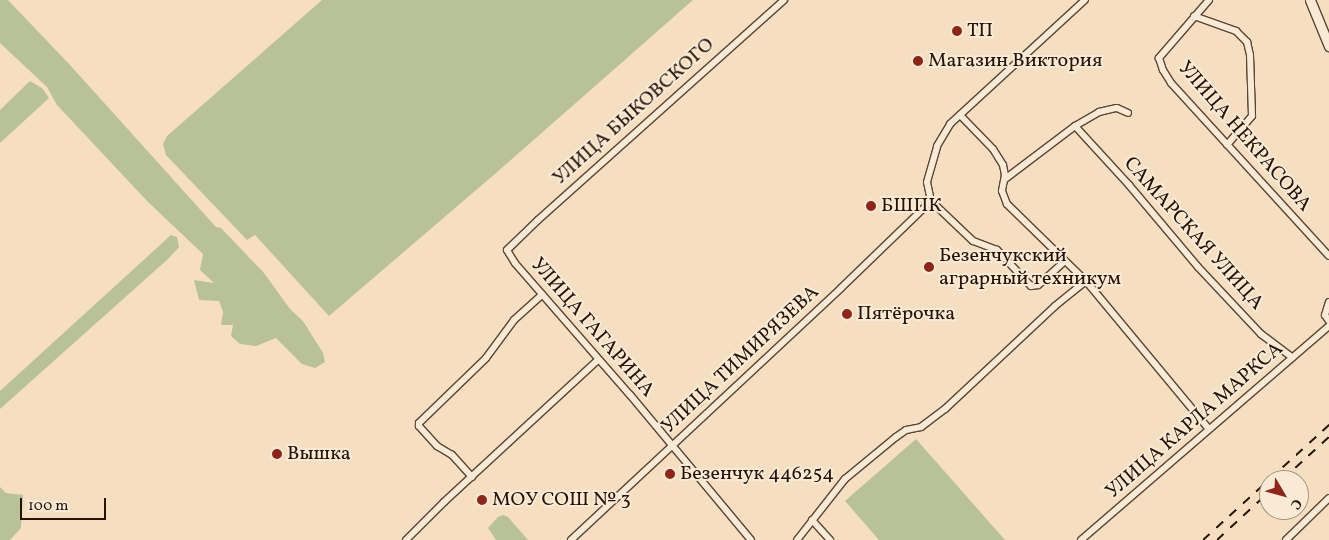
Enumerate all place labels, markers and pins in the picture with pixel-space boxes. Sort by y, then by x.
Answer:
place label: ТП [967,19,993,43]
marker: ТП [951,25,963,37]
place label: Магазин Виктория [928,49,1102,73]
marker: Магазин Виктория [912,55,924,67]
place label: БШПК [881,194,942,218]
marker: БШПК [865,200,877,212]
place label: Безенчукский аграрный техникум [939,244,1122,291]
marker: Безенчукский аграрный техникум [923,261,935,273]
place label: Пятёрочка [857,302,955,326]
marker: Пятёрочка [841,308,853,320]
place label: Вышка [287,442,351,466]
marker: Вышка [271,448,283,460]
place label: Безенчук 446254 [680,462,834,486]
marker: Безенчук 446254 [664,468,676,480]
place label: МОУ СОШ № 3 [492,488,631,512]
marker: МОУ СОШ № 3 [476,494,488,506]

